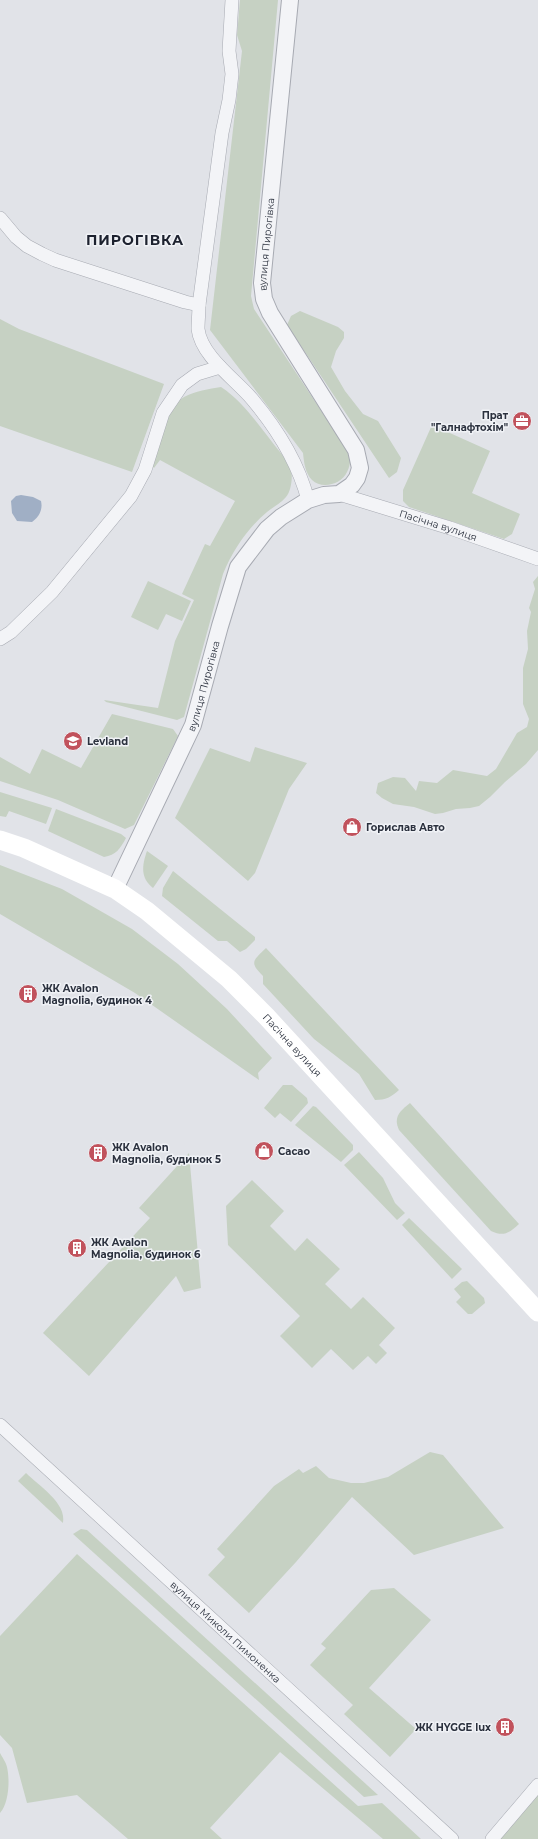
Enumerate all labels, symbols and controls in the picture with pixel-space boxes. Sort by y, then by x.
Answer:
street label: вулиця Пирогівка [256,197,277,292]
district label: ПИРОГІВКА [86,231,184,249]
place label: Прат "Галнафтохім" [431,409,509,434]
office icon: Прат "Галнафтохім" [511,410,533,432]
street label: Пасічна вулиця [398,507,479,544]
street label: вулиця Пирогівка [185,639,223,734]
school or university icon: Levland [62,730,84,752]
place label: Levland [87,735,128,748]
shop icon: Горислав Авто [341,816,363,838]
place label: Горислав Авто [366,821,445,834]
place label: ЖК Avalon Magnolia, будинок 4 [42,982,152,1007]
building icon: ЖК Avalon Magnolia, будинок 4 [17,983,39,1005]
street label: Пасічна вулиця [260,1011,324,1080]
shop icon: Cacao [253,1140,275,1162]
place label: ЖК Avalon Magnolia, будинок 5 [112,1141,221,1166]
building icon: ЖК Avalon Magnolia, будинок 5 [87,1142,109,1164]
place label: Cacao [278,1145,311,1158]
place label: ЖК Avalon Magnolia, будинок 6 [91,1236,201,1261]
building icon: ЖК Avalon Magnolia, будинок 6 [66,1237,88,1259]
street label: вулиця Миколи Пимоненка [167,1578,283,1686]
building icon: ЖК HYGGE lux [494,1716,516,1738]
place label: ЖК HYGGE lux [415,1721,491,1734]

